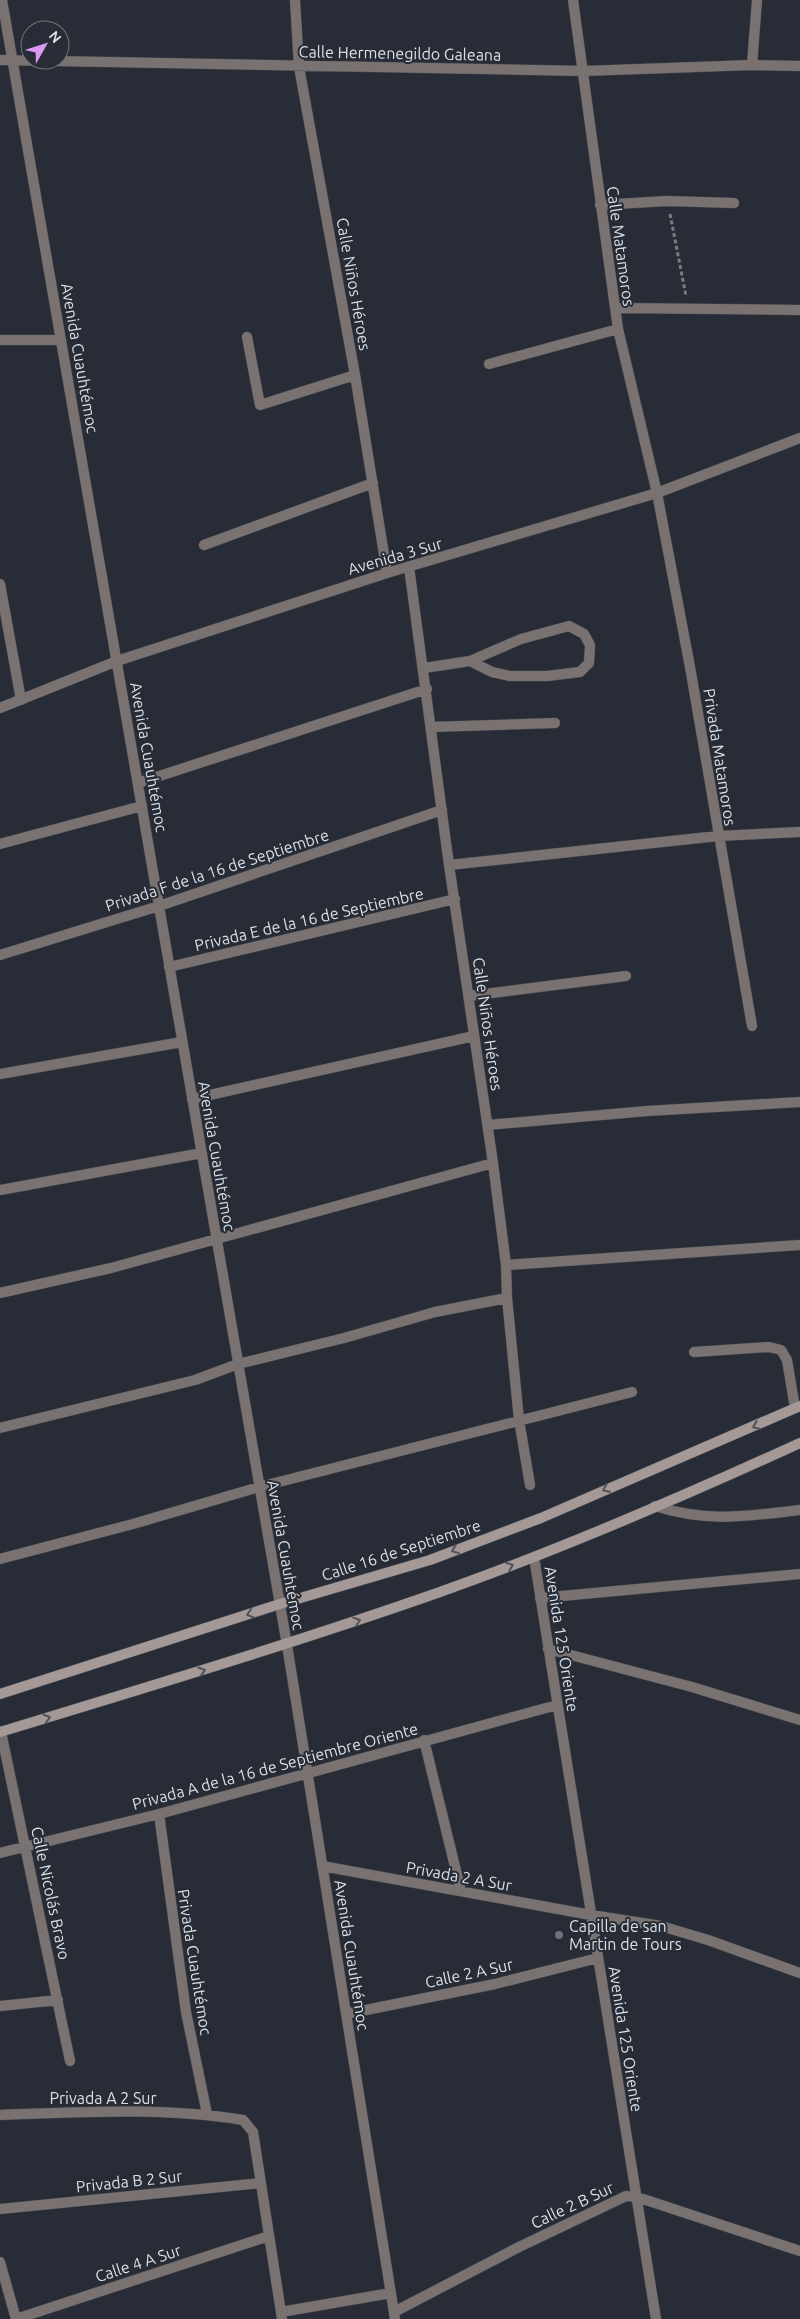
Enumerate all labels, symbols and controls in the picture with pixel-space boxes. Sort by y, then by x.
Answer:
north arrow [20,20,70,70]
text: N [46,28,65,46]
street label: Calle Hermenegildo Galeana [299,42,501,64]
street label: Calle Matamoros [604,185,638,307]
street label: Calle Niños Héroes [333,216,375,352]
street label: Avenida Cuauhtémoc [58,282,102,435]
street label: Avenida 3 Sur [346,534,444,578]
street label: Avenida Cuauhtémoc [127,681,171,834]
street label: Privada Matamoros [700,687,740,827]
street label: Privada F de la 16 de Septiembre [103,825,331,915]
street label: Privada E de la 16 de Septiembre [193,884,425,954]
street label: Calle Niños Héroes [470,956,506,1092]
street label: Avenida Cuauhtémoc [195,1080,239,1233]
one-way arrow [752,1420,761,1430]
street label: Avenida Cuauhtémoc [264,1479,308,1632]
one-way arrow [602,1483,611,1494]
street label: Calle 16 de Septiembre [319,1516,483,1584]
one-way arrow [452,1544,460,1554]
one-way arrow [505,1562,514,1572]
street label: Avenida 125 Oriente [542,1565,582,1713]
one-way arrow [246,1608,255,1618]
one-way arrow [352,1617,361,1627]
one-way arrow [198,1666,206,1676]
one-way arrow [42,1713,50,1723]
street label: Privada A de la 16 de Septiembre Oriente [130,1719,420,1813]
street label: Calle Nicolás Bravo [28,1825,74,1961]
street label: Privada 2 A Sur [405,1858,513,1894]
street label: Avenida Cuauhtémoc [331,1878,373,2032]
street label: Privada Cuauhtémoc [175,1888,216,2037]
place label: Capilla de san Martin de Tours [569,1917,682,1953]
marker: Capilla de san Martin de Tours [553,1929,565,1941]
street label: Calle 2 A Sur [423,1955,515,1991]
street label: Avenida 125 Oriente [606,1965,646,2113]
street label: Privada A 2 Sur [49,2089,157,2107]
street label: Privada B 2 Sur [75,2166,183,2196]
street label: Calle 2 B Sur [528,2178,616,2232]
street label: Calle 4 A Sur [93,2241,183,2285]

